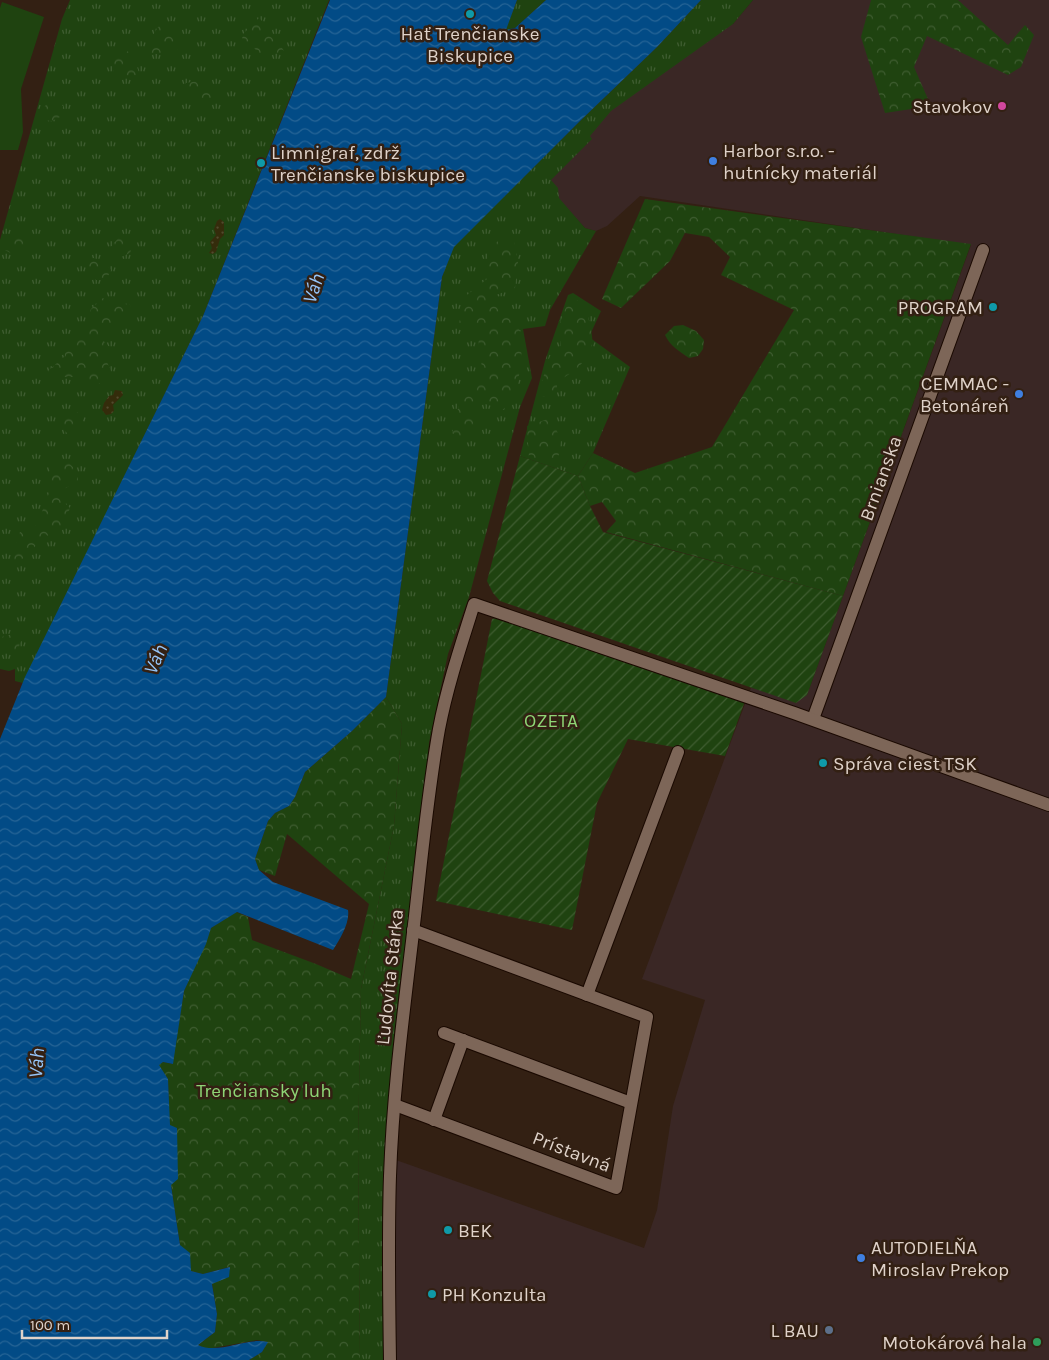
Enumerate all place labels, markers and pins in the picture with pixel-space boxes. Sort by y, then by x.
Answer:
marker: Hať Trenčianske Biskupice [464,8,476,20]
place label: Hať Trenčianske Biskupice [401,23,539,67]
place label: Stavokov [912,96,992,118]
marker: Stavokov [996,100,1008,112]
place label: Harbor s.r.o. - hutnícky materiál [723,140,877,184]
place label: Limnigraf, zdrž Trenčianske biskupice [271,142,465,186]
marker: Harbor s.r.o. - hutnícky materiál [707,155,719,167]
marker: Limnigraf, zdrž Trenčianske biskupice [255,157,267,169]
place label: PROGRAM [898,297,983,319]
marker: PROGRAM [987,301,999,313]
place label: CEMMAC - Betonáreň [920,373,1009,417]
marker: CEMMAC - Betonáreň [1013,388,1025,400]
place label: Správa ciest TSK [833,753,977,775]
marker: Správa ciest TSK [817,757,829,769]
place label: BEK [458,1220,492,1242]
marker: BEK [442,1224,454,1236]
place label: AUTODIELŇA Miroslav Prekop [871,1237,1009,1281]
marker: AUTODIELŇA Miroslav Prekop [855,1252,867,1264]
place label: PH Konzulta [442,1284,547,1306]
marker: PH Konzulta [426,1288,438,1300]
place label: L BAU [770,1320,819,1342]
marker: L BAU [823,1324,835,1336]
place label: Motokárová hala [882,1332,1027,1354]
marker: Motokárová hala [1031,1336,1043,1348]

